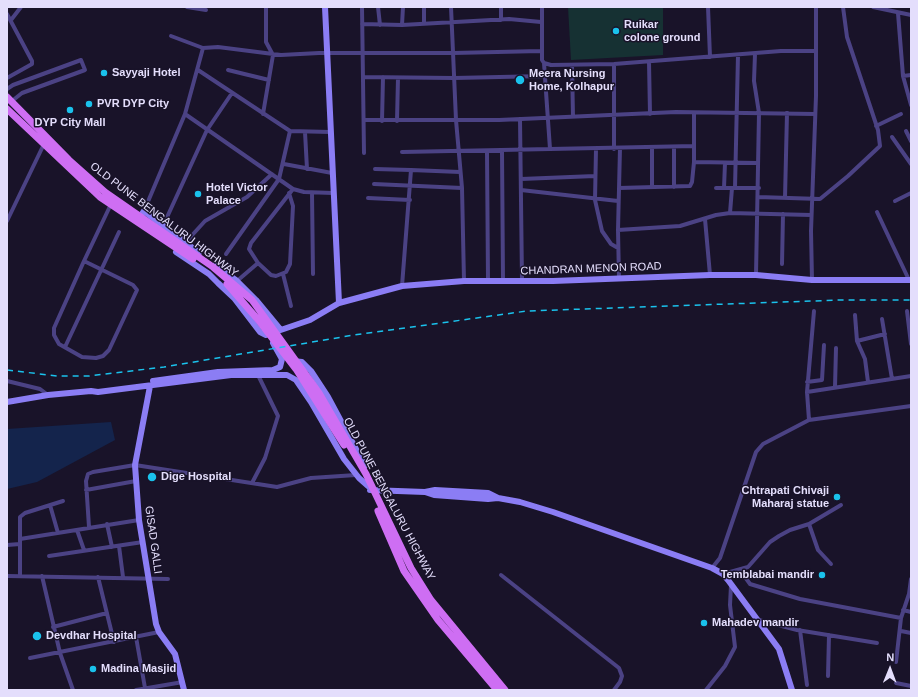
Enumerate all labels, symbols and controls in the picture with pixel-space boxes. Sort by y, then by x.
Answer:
place label: Ruikar colone ground [624,18,700,44]
marker: Ruikar colone ground [611,26,621,36]
place label: Sayyaji Hotel [112,66,180,80]
place label: Meera Nursing Home, Kolhapur [529,67,614,93]
marker: Sayyaji Hotel [99,68,109,78]
marker: Meera Nursing Home, Kolhapur [514,74,526,86]
place label: PVR DYP City [97,97,169,111]
marker: PVR DYP City [84,99,94,109]
marker: DYP City Mall [65,105,75,115]
place label: DYP City Mall [35,116,105,130]
street label: OLD PUNE BENGALURU HIGHWAY [87,160,241,280]
place label: Hotel Victor Palace [206,181,268,207]
marker: Hotel Victor Palace [193,189,203,199]
street label: CHANDRAN MENON ROAD [520,260,662,278]
street label: OLD PUNE BENGALURU HIGHWAY [340,415,438,583]
place label: Dige Hospital [161,470,231,484]
marker: Dige Hospital [146,471,158,483]
place label: Chtrapati Chivaji Maharaj statue [742,484,829,510]
marker: Chtrapati Chivaji Maharaj statue [832,492,842,502]
street label: GISAD GALLI [142,505,164,575]
place label: Temblabai mandir [721,568,814,582]
marker: Temblabai mandir [817,570,827,580]
place label: Mahadev mandir [712,616,799,630]
marker: Mahadev mandir [699,618,709,628]
place label: Devdhar Hospital [46,629,136,643]
marker: Devdhar Hospital [31,630,43,642]
north arrow [870,649,910,689]
text: N [886,651,894,663]
place label: Madina Masjid [101,662,176,676]
marker: Madina Masjid [88,664,98,674]

